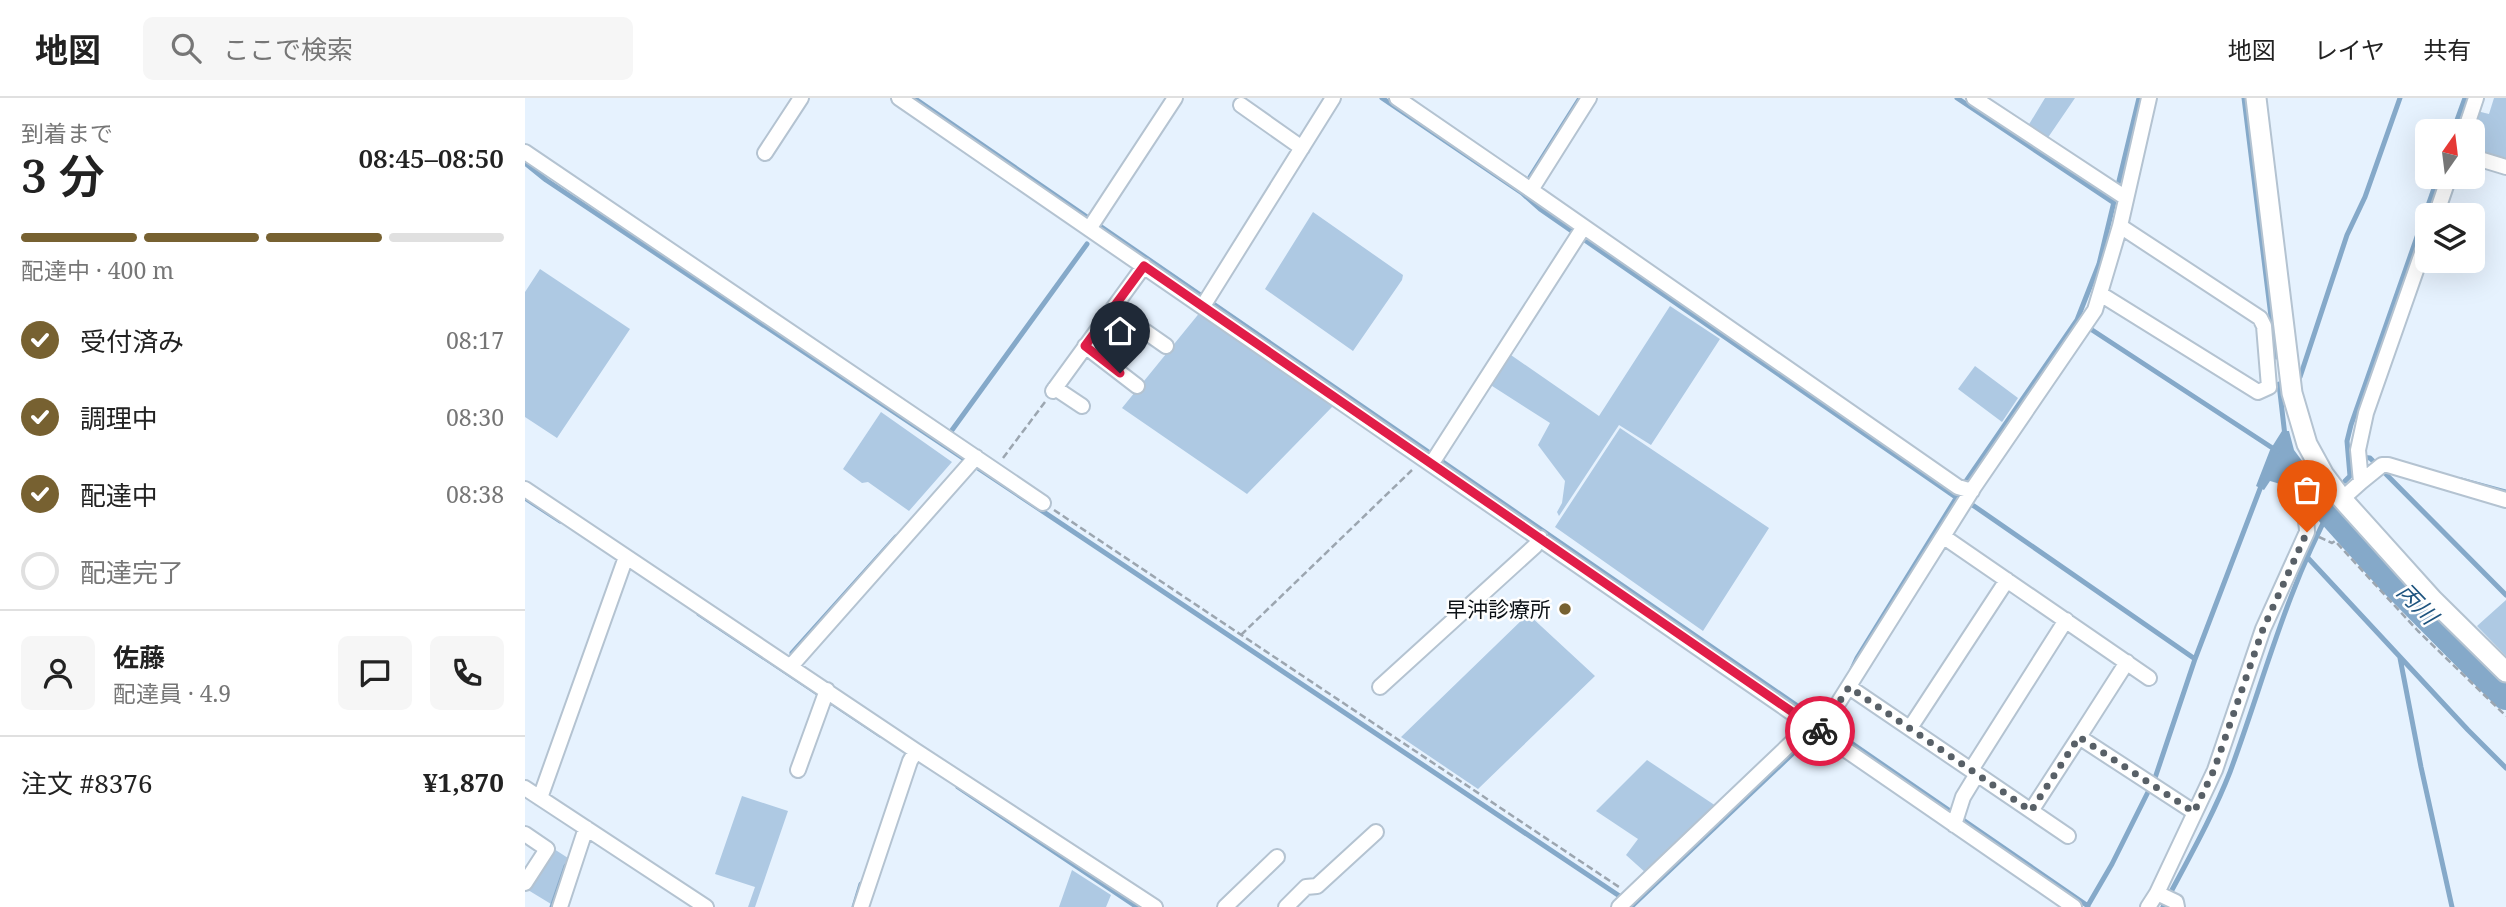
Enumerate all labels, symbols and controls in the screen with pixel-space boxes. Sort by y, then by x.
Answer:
search box [143,17,633,80]
text: 地図 [35,27,101,72]
icon: search [167,29,205,67]
text: ここで検索 [223,31,353,67]
text: 地図 [2228,33,2276,66]
text: レイヤ [2314,33,2385,66]
text: 共有 [2423,33,2471,66]
text: 到着まで [21,117,113,149]
north arrow [2415,119,2485,189]
map controls [2415,119,2485,273]
text: 08:45–08:50 [358,140,504,176]
text: 3 分 [21,144,105,206]
button: layers [2415,203,2485,273]
text: 配達中 · 400 m [21,254,174,286]
pin [1090,301,1150,373]
icon: home [1101,312,1139,350]
icon: check [21,321,59,359]
text: 受付済み [80,323,184,359]
text: 08:17 [446,324,504,356]
icon: check [21,398,59,436]
text: 調理中 [80,400,158,436]
text: 08:30 [446,401,504,433]
pin [2277,460,2337,532]
icon: bag [2288,471,2326,509]
icon: check [21,475,59,513]
text: 配達中 [80,477,158,513]
text: 08:38 [446,478,504,510]
text: 配達完了 [80,554,184,590]
water label: 丙川 [2391,575,2448,633]
place label: 早沖診療所 [1446,595,1551,623]
marker: 早沖診療所 [1557,601,1573,617]
button: person [21,636,95,710]
button: chat [338,636,412,710]
button: phone [430,636,504,710]
text: 佐藤 [113,639,165,675]
text: 配達員 · 4.9 [113,677,231,709]
courier [1785,696,1855,766]
icon: bike [1801,712,1839,750]
text: ¥1,870 [423,764,504,800]
text: 注文 #8376 [21,765,152,801]

